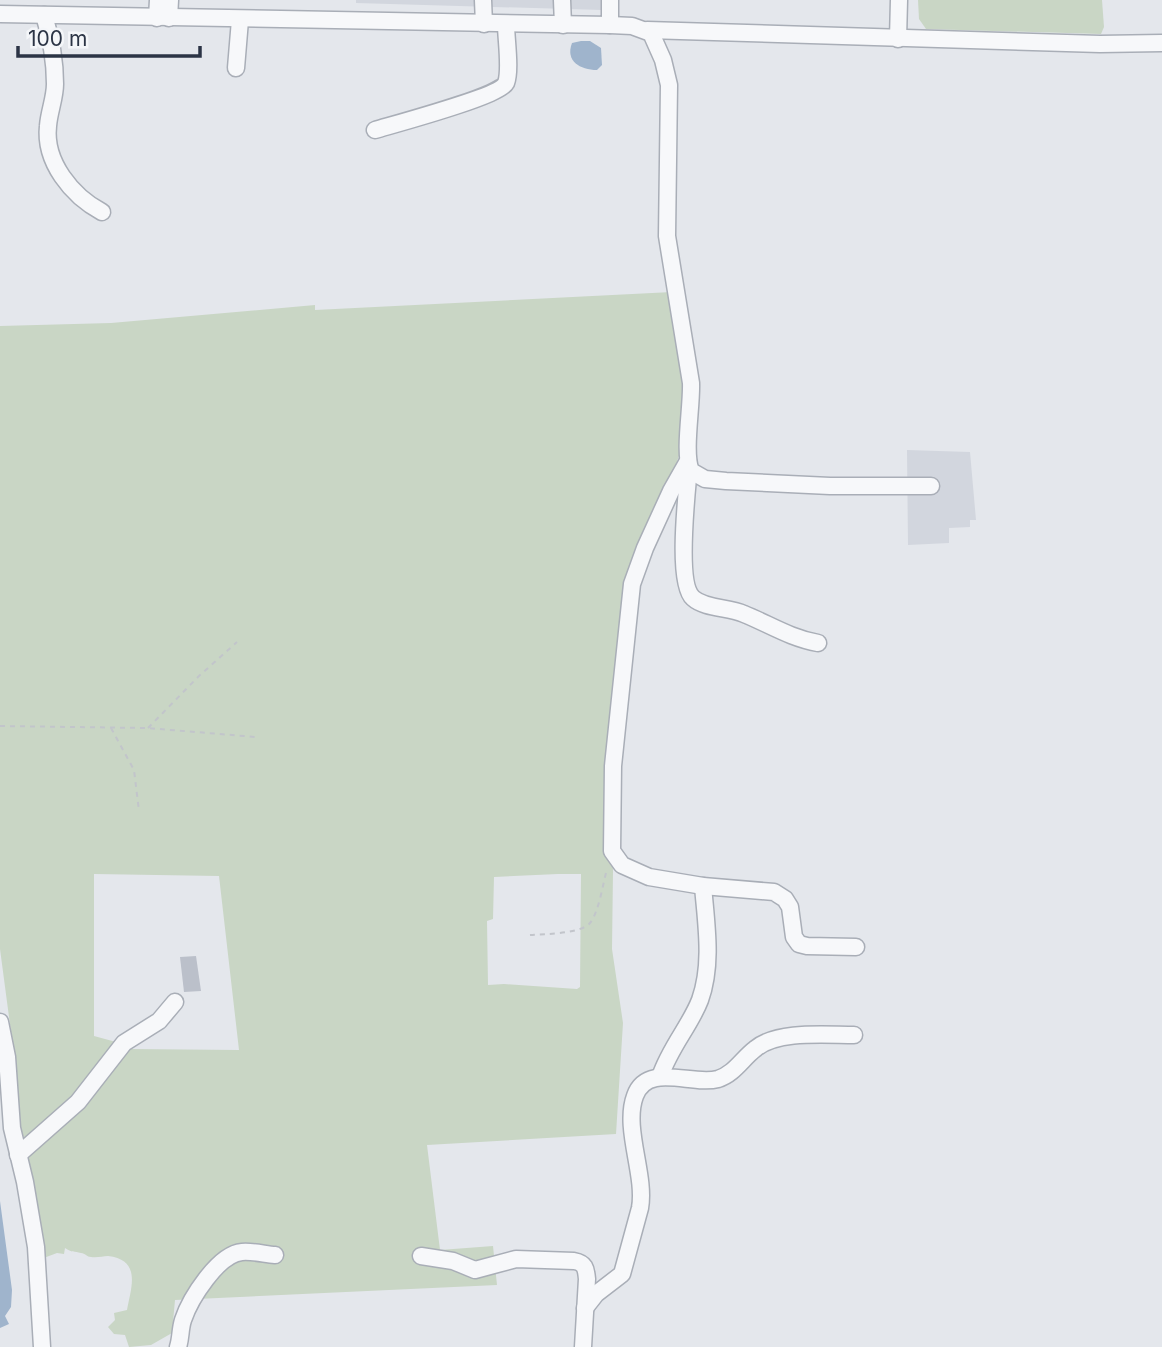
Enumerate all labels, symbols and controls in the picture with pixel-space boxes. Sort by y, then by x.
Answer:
scale bar [18,14,200,58]
text: 100 m [28,26,87,51]

